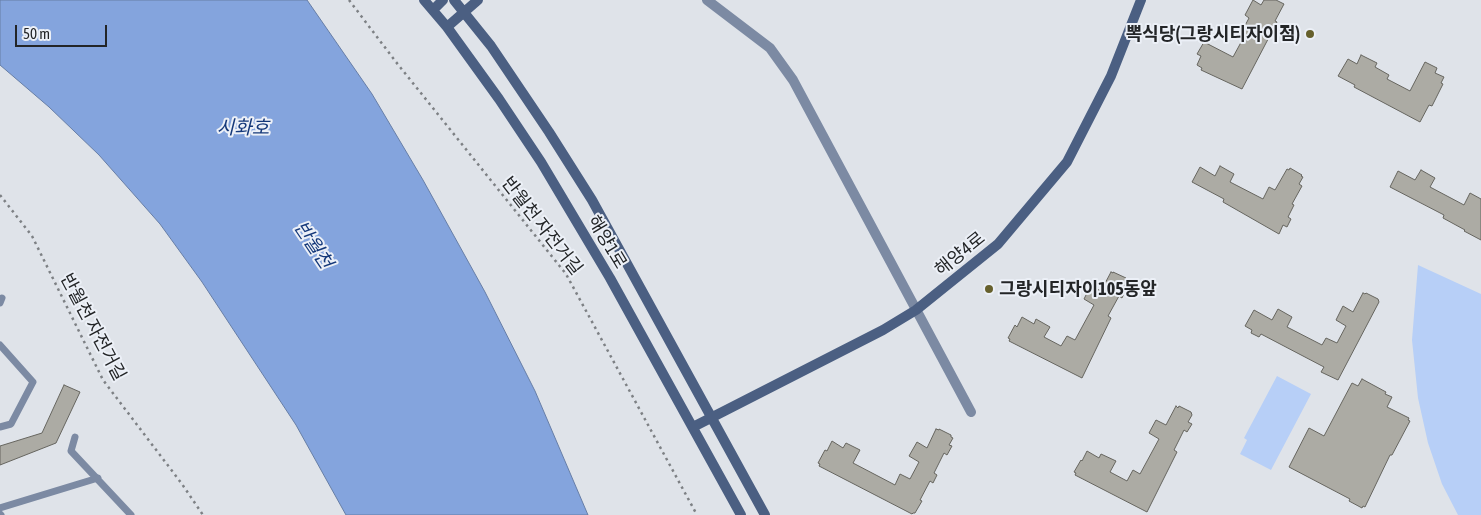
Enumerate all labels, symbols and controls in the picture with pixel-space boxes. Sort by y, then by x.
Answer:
scale bar [18,15,110,47]
place label: 뽁식당(그랑시티자이점) [1126,23,1300,45]
text: 50 m [23,25,50,42]
marker: 뽁식당(그랑시티자이점) [1304,28,1316,40]
water label: 시화호 [217,117,269,139]
street label: 반월천 자전거길 [497,173,587,279]
street label: 해양1로 [583,212,631,272]
water label: 반월천 [289,217,337,273]
street label: 해양4로 [931,227,989,281]
street label: 반월천 자전거길 [56,270,130,384]
place label: 그랑시티자이105동앞 [999,278,1157,300]
marker: 그랑시티자이105동앞 [983,283,995,295]

